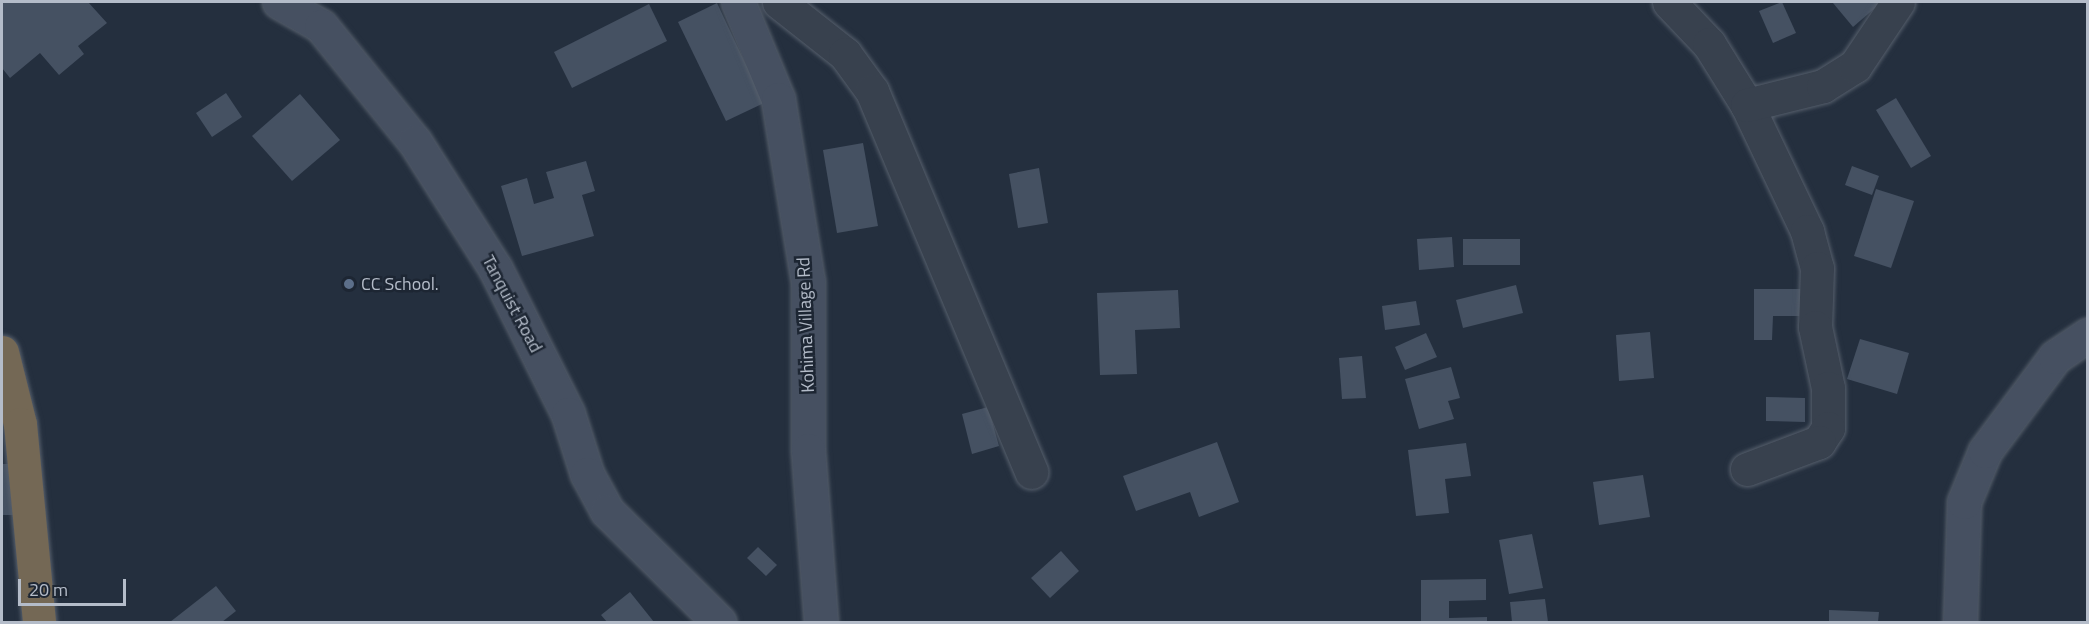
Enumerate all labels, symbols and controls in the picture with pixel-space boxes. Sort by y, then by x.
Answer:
street label: Tanquist Road [477,252,547,356]
street label: Kohima Village Rd [793,257,819,393]
place label: CC School. [361,273,439,295]
marker: CC School. [342,277,356,291]
scale bar [21,567,129,605]
text: 20 m [29,576,68,603]

